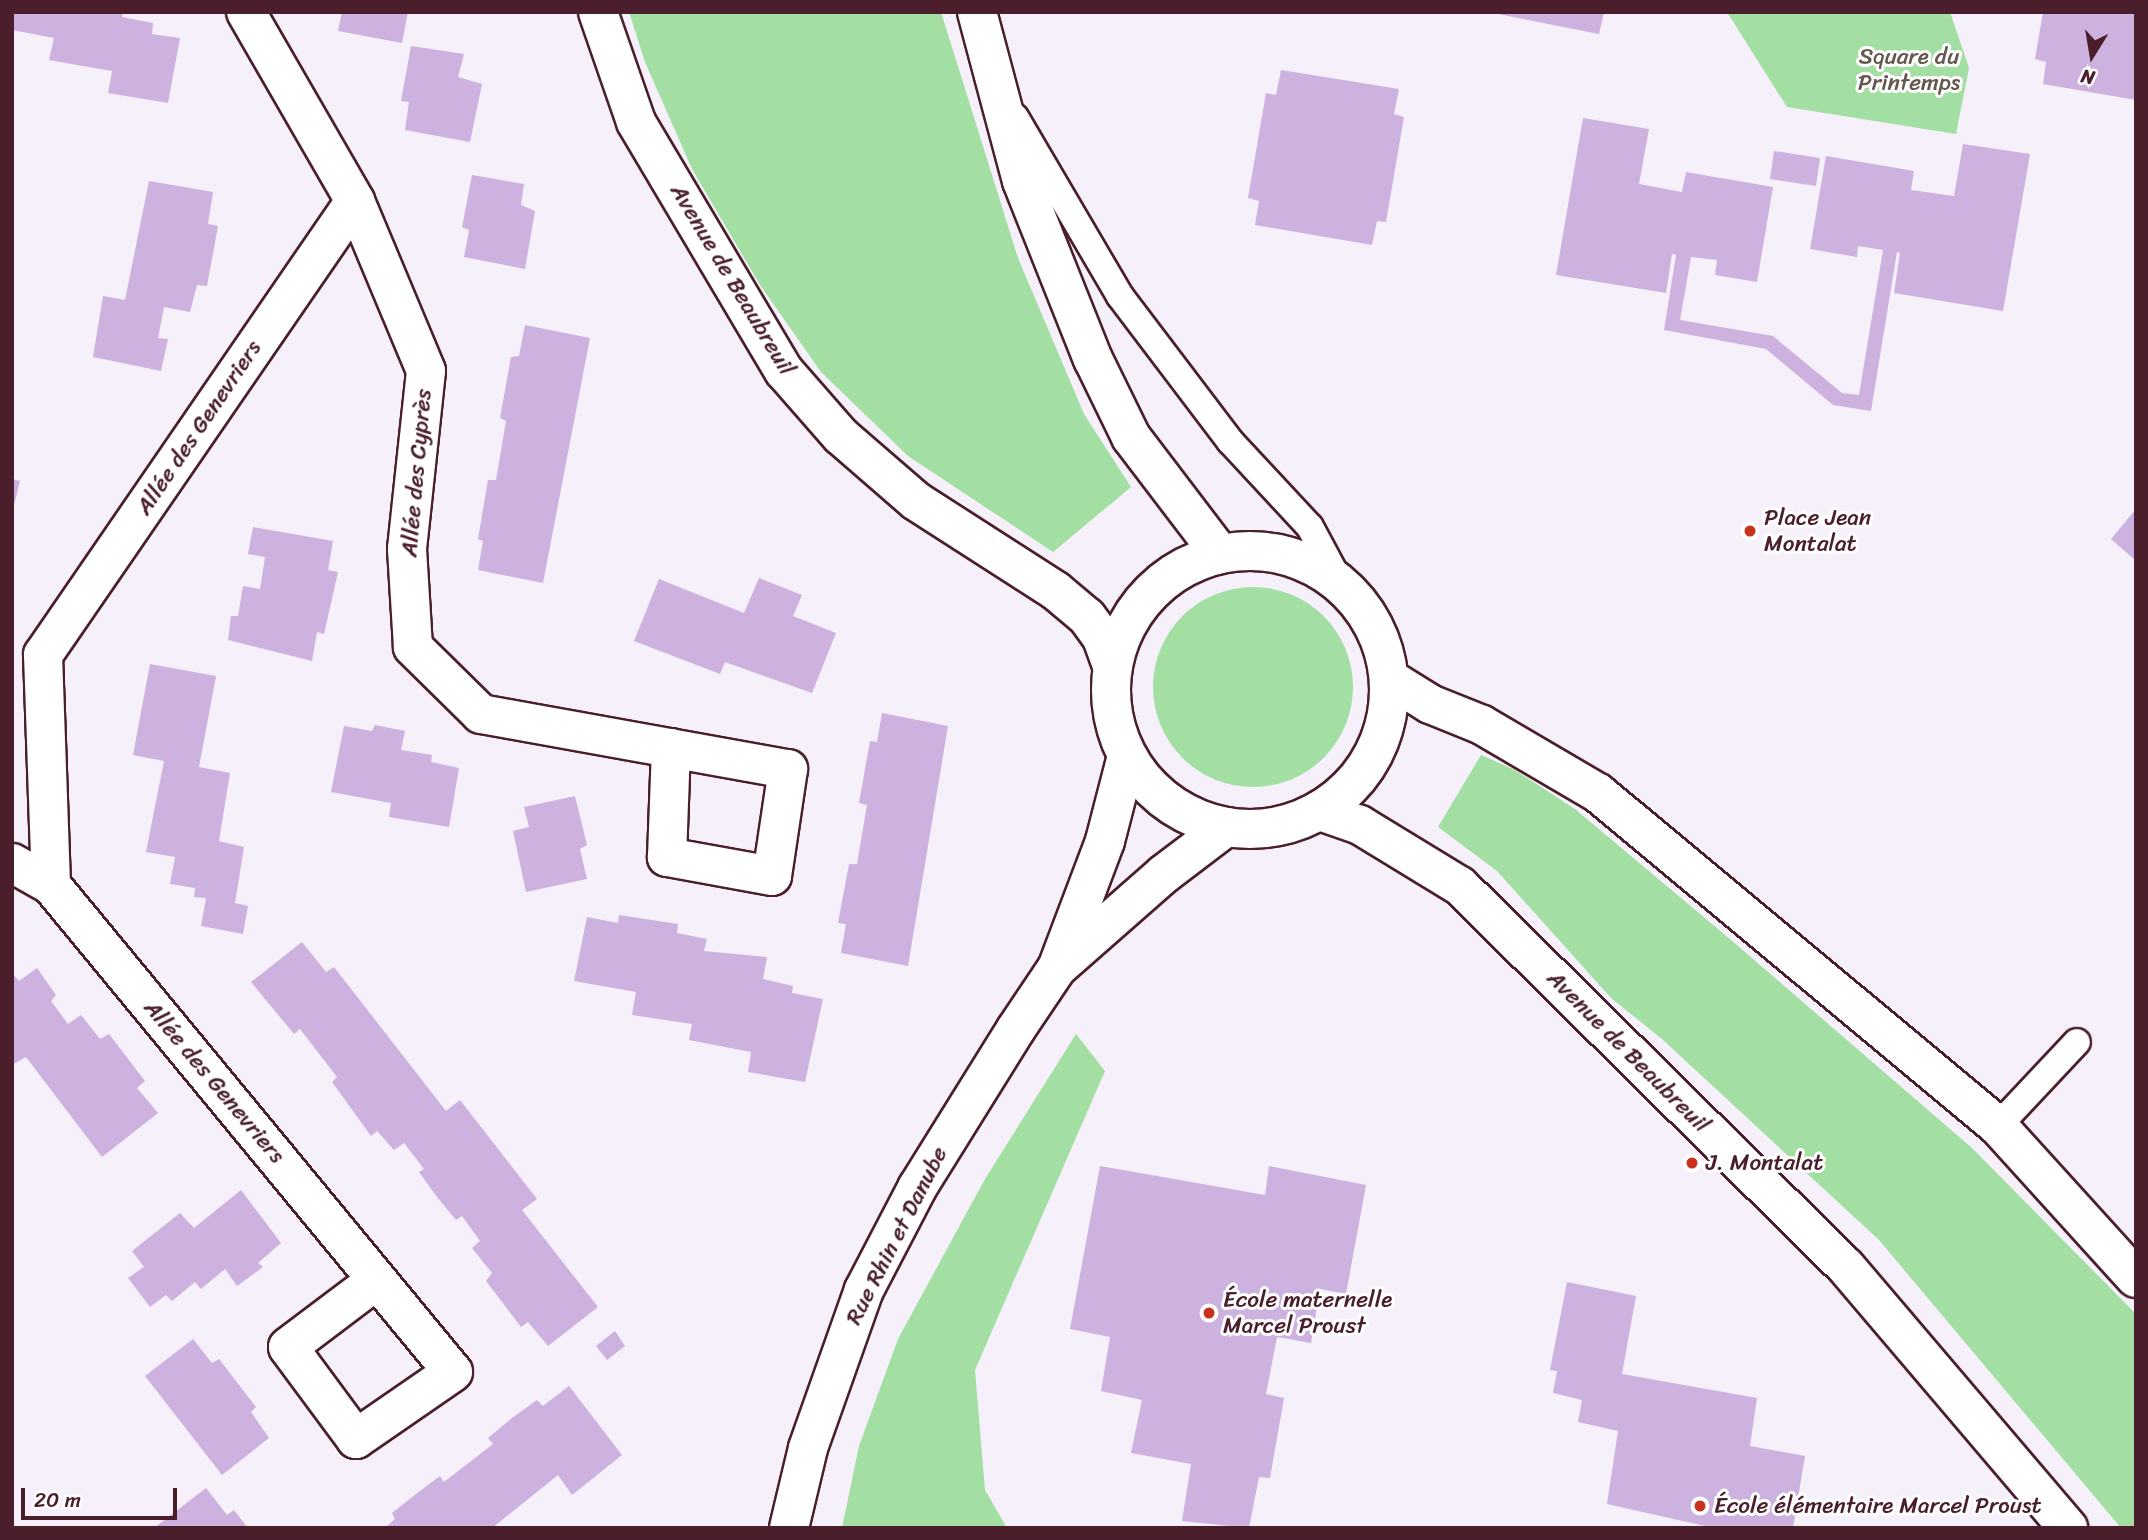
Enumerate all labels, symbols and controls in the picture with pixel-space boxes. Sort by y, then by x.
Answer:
north arrow [2057,21,2127,91]
park label: Square du Printemps [1858,43,1960,97]
text: N [2078,60,2098,95]
street label: Avenue de Beaubreuil [664,179,800,381]
street label: Allée des Genevriers [130,334,268,522]
street label: Allée des Cyprès [396,388,438,558]
place label: Place Jean Montalat [1764,504,1872,558]
marker: Place Jean Montalat [1742,523,1758,539]
street label: Avenue de Beaubreuil [1541,965,1715,1139]
street label: Allée des Genevriers [137,994,291,1170]
street label: Rue Rhin et Danube [840,1142,954,1330]
place label: J. Montalat [1706,1149,1822,1177]
marker: J. Montalat [1684,1155,1700,1171]
place label: École maternelle Marcel Proust [1223,1286,1392,1340]
marker: École maternelle Marcel Proust [1201,1305,1217,1321]
scale bar [24,1474,180,1518]
text: 20 m [34,1481,81,1519]
place label: École élémentaire Marcel Proust [1714,1492,2044,1520]
marker: École élémentaire Marcel Proust [1692,1498,1708,1514]

